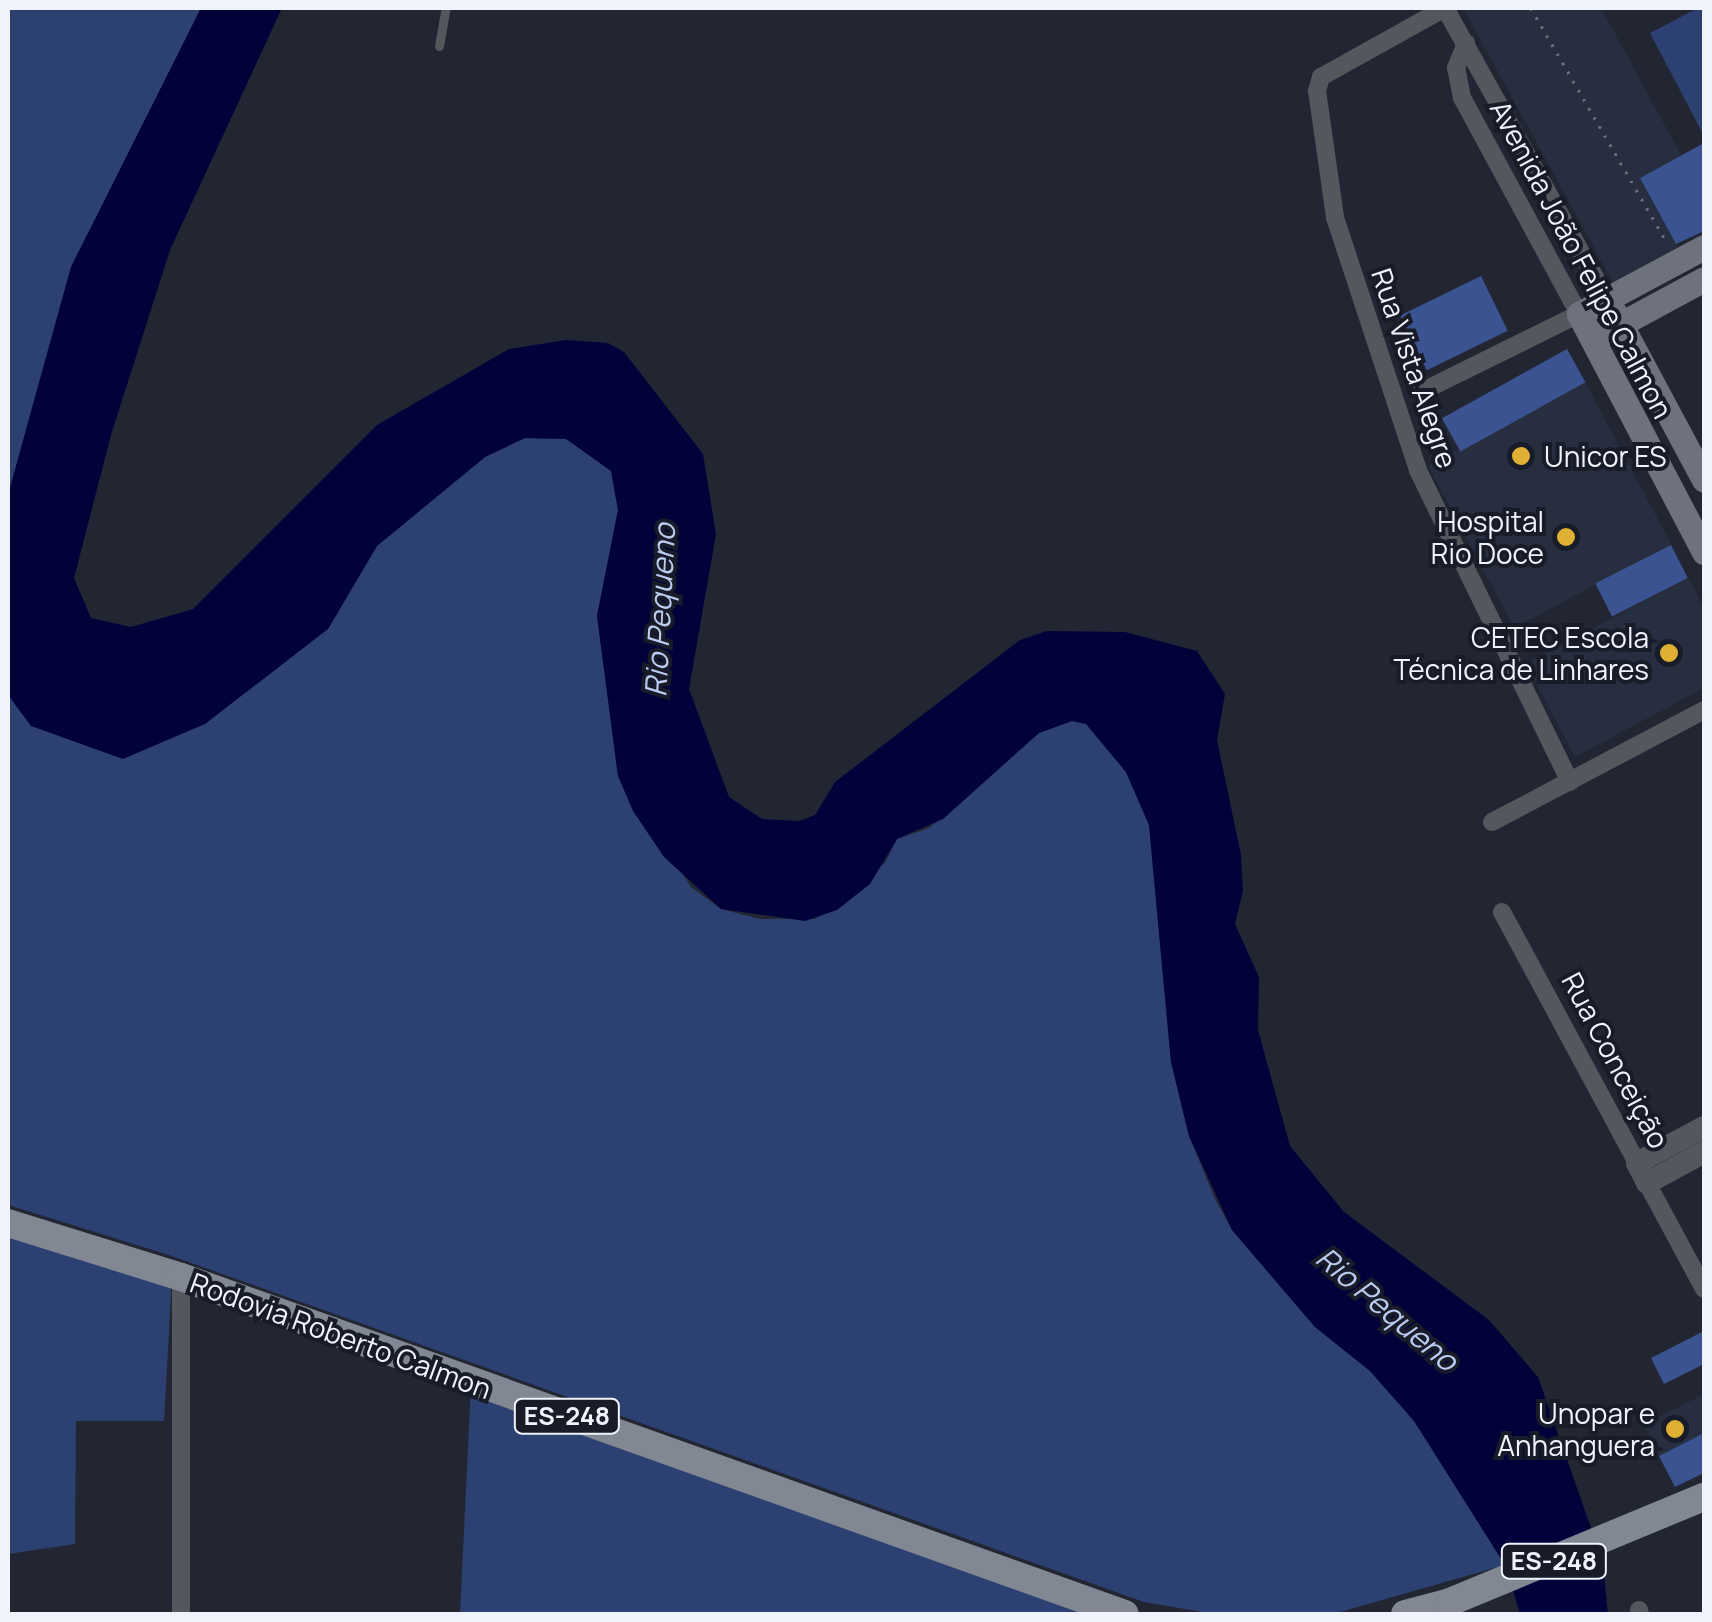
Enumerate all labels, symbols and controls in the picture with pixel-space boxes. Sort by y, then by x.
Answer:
street label: Avenida João Felipe Calmon [1484,94,1680,424]
street label: Rua Vista Alegre [1365,264,1465,472]
place label: Unicor ES [1544,439,1667,473]
marker: Unicor ES [1508,443,1534,469]
place label: Hospital Rio Doce [1431,504,1544,570]
water label: Rio Pequeno [637,522,683,698]
marker: Hospital Rio Doce [1553,524,1579,550]
place label: CETEC Escola Técnica de Linhares [1394,620,1649,686]
marker: CETEC Escola Técnica de Linhares [1658,642,1680,664]
street label: Rua Conceição [1556,966,1676,1154]
water label: Rio Pequeno [1309,1239,1465,1379]
street label: Rodovia Roberto Calmon [186,1265,496,1405]
road number: ES-248 [512,1396,622,1436]
place label: Unopar e Anhanguera [1497,1396,1655,1462]
marker: Unopar e Anhanguera [1664,1418,1686,1440]
road number: ES-248 [1499,1541,1609,1581]

